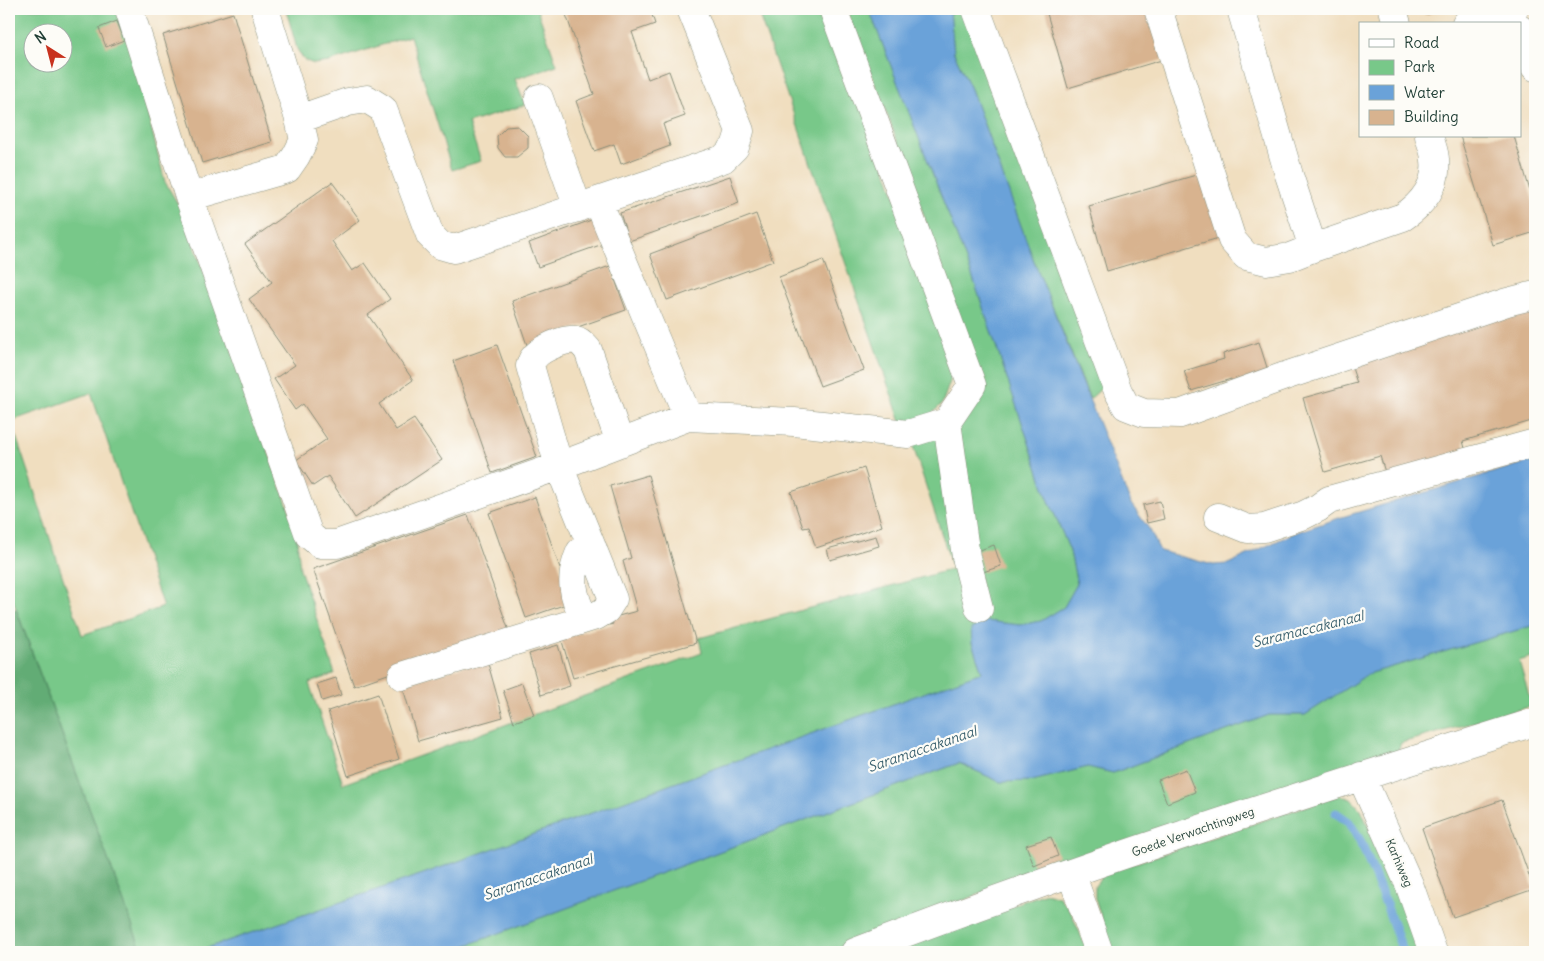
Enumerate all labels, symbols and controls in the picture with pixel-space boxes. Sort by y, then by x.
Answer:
north arrow [22,22,72,72]
legend [1359,22,1522,138]
text: N [31,27,50,48]
text: Road [1404,33,1439,52]
text: Park [1404,57,1435,76]
text: Water [1404,83,1445,102]
text: Building [1404,107,1459,126]
water label: Saramaccakanaal [1251,606,1367,651]
water label: Saramaccakanaal [865,721,980,776]
street label: Goede Verwachtingweg [1130,803,1256,860]
street label: Karhiweg [1383,836,1416,889]
water label: Saramaccakanaal [481,849,596,904]

